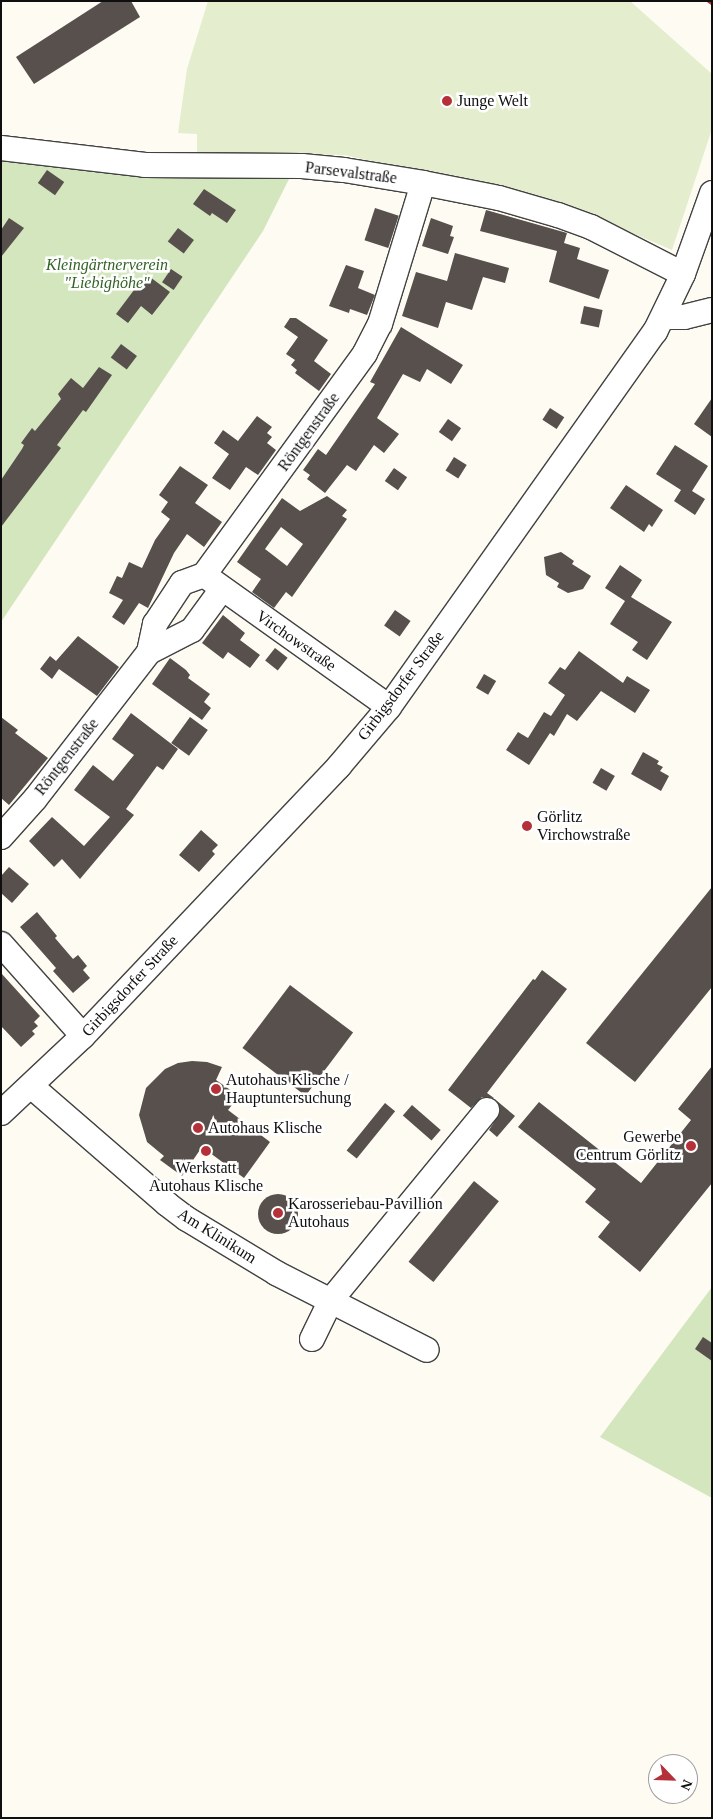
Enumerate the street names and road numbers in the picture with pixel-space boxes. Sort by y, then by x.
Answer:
street label: Parsevalstraße [304,158,398,188]
street label: Röntgenstraße [274,389,344,475]
street label: Virchowstraße [252,606,340,676]
street label: Girbigsdorfer Straße [354,628,448,744]
street label: Röntgenstraße [31,715,103,799]
street label: Girbigsdorfer Straße [78,931,182,1041]
street label: Am Klinikum [174,1204,260,1268]

